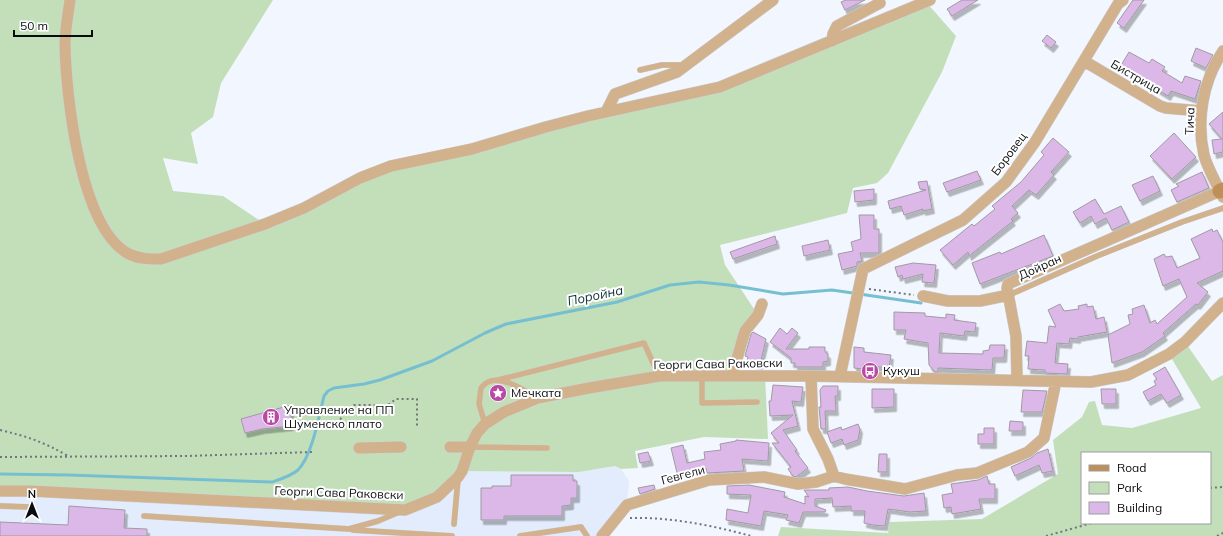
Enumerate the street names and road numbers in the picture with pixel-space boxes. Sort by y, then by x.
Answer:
street label: Бистрица [1108,56,1164,97]
street label: Тича [1182,107,1197,135]
street label: Боровец [988,129,1030,178]
street label: Дойран [1016,250,1064,283]
street label: Георги Сава Раковски [653,355,783,372]
street label: Гевгели [659,461,706,488]
street label: Георги Сава Раковски [274,483,404,502]

